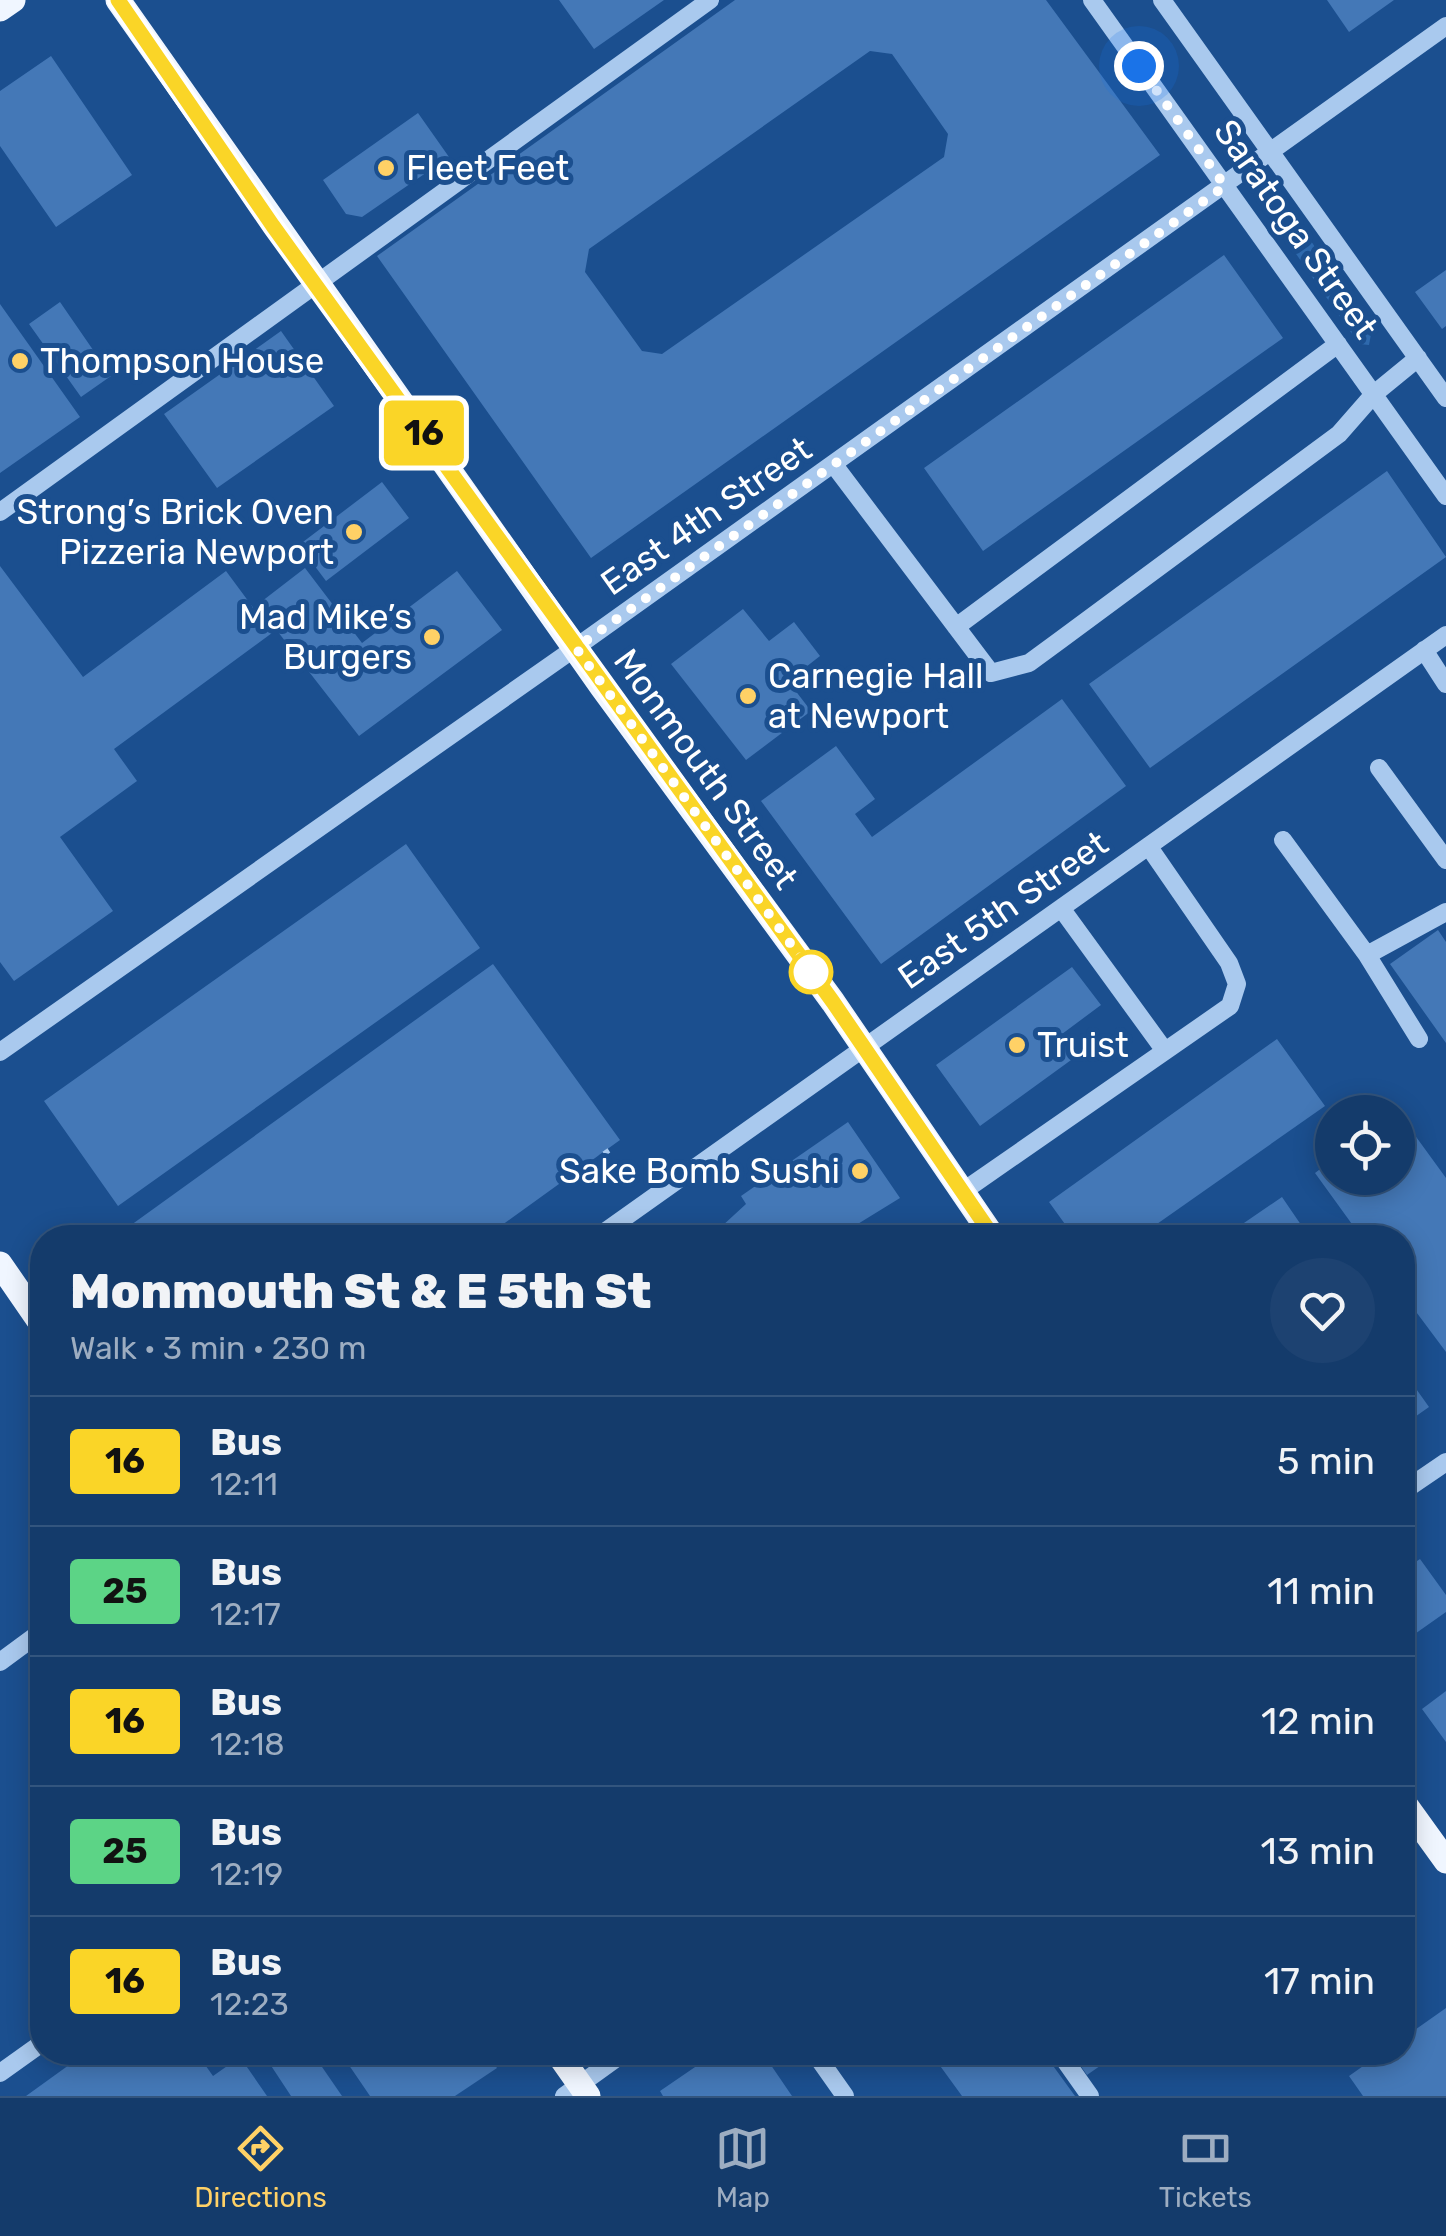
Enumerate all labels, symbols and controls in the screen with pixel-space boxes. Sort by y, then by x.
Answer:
your location [1114,41,1164,91]
street label: Saratoga Street [1205,112,1387,346]
place label: Fleet Feet [406,147,569,189]
marker: Fleet Feet [375,157,397,179]
place label: Thompson House [40,340,324,382]
marker: Thompson House [9,350,31,372]
line badge: 16 [379,400,469,466]
text: 16 [404,412,444,454]
street label: East 4th Street [593,428,819,604]
place label: Strong’s Brick Oven Pizzeria Newport [17,491,334,573]
marker: Strong’s Brick Oven Pizzeria Newport [343,521,365,543]
place label: Mad Mike’s Burgers [239,596,412,678]
marker: Mad Mike’s Burgers [421,626,443,648]
street label: Monmouth Street [605,641,807,897]
place label: Carnegie Hall at Newport [768,655,984,737]
marker: Carnegie Hall at Newport [737,685,759,707]
street label: East 5th Street [890,822,1116,998]
unlabelled marker [790,951,832,993]
place label: Truist [1037,1024,1129,1066]
marker: Truist [1006,1034,1028,1056]
map controls [1315,1095,1415,1195]
button: locate [1315,1095,1415,1195]
place label: Sake Bomb Sushi [559,1150,840,1192]
marker: Sake Bomb Sushi [849,1160,871,1182]
button: heart [1270,1258,1375,1363]
text: Monmouth St & E 5th St [70,1263,651,1320]
text: Walk · 3 min · 230 m [70,1329,366,1367]
text: Bus [210,1419,282,1465]
text: 5 min [1277,1438,1375,1484]
text: 16 [105,1440,145,1482]
text: 12:11 [210,1465,278,1503]
text: Bus [210,1549,282,1595]
text: 11 min [1267,1568,1375,1614]
text: 25 [102,1570,148,1612]
text: 12:17 [210,1595,281,1633]
text: Bus [210,1679,282,1725]
text: 12 min [1261,1698,1375,1744]
text: 16 [105,1700,145,1742]
text: 12:18 [210,1725,285,1763]
text: Bus [210,1809,282,1855]
text: 13 min [1261,1828,1375,1874]
text: 25 [102,1830,148,1872]
text: 12:19 [210,1855,283,1893]
text: Bus [210,1939,282,1985]
text: 17 min [1264,1958,1375,2004]
text: 16 [105,1960,145,2002]
text: 12:23 [210,1985,289,2023]
tab: Directions [194,2121,327,2214]
tab: Map [715,2121,770,2214]
tab: Tickets [1159,2121,1252,2214]

